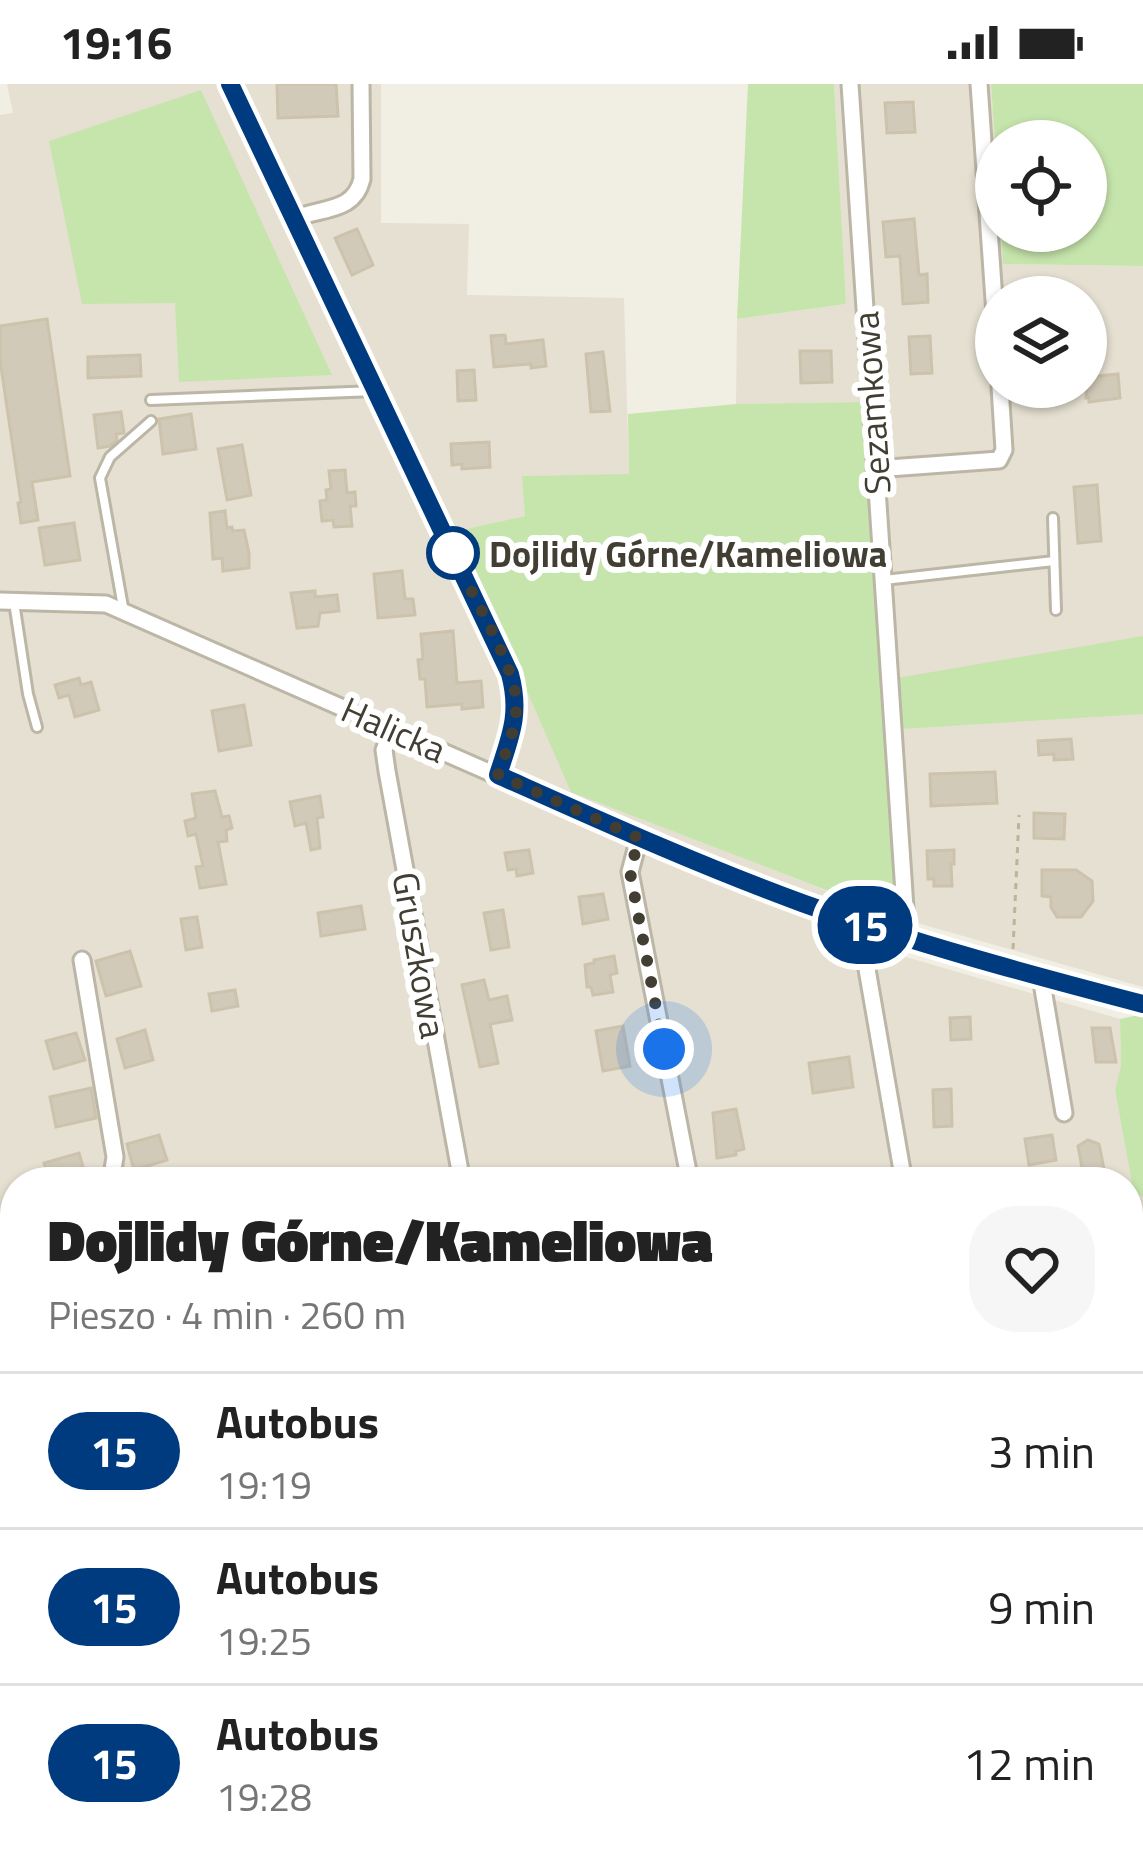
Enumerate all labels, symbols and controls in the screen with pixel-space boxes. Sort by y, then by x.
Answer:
text: 19:16 [60,8,172,76]
map controls [975,120,1107,408]
button: locate [975,120,1107,252]
button: layers [975,276,1107,408]
street label: Sezamkowa [837,310,905,496]
place label: Dojlidy Górne/Kameliowa [489,526,887,581]
marker: Dojlidy Górne/Kameliowa [428,528,478,578]
street label: Halicka [333,682,455,776]
street label: Gruszkowa [378,868,462,1042]
line badge: 15 [811,886,919,964]
text: 15 [841,893,889,957]
your location [634,1019,694,1079]
text: Dojlidy Górne/Kameliowa [48,1196,713,1283]
button: heart [969,1206,1095,1332]
text: Pieszo · 4 min · 260 m [48,1285,406,1344]
text: Autobus [216,1387,379,1455]
text: 3 min [988,1417,1095,1485]
text: 15 [90,1419,138,1483]
text: 19:19 [216,1455,312,1514]
text: Autobus [216,1543,379,1611]
text: 9 min [988,1573,1095,1641]
text: 15 [90,1575,138,1639]
text: 19:25 [216,1611,312,1670]
text: Autobus [216,1699,379,1767]
text: 12 min [963,1729,1095,1797]
text: 15 [90,1731,138,1795]
text: 19:28 [216,1767,312,1826]

